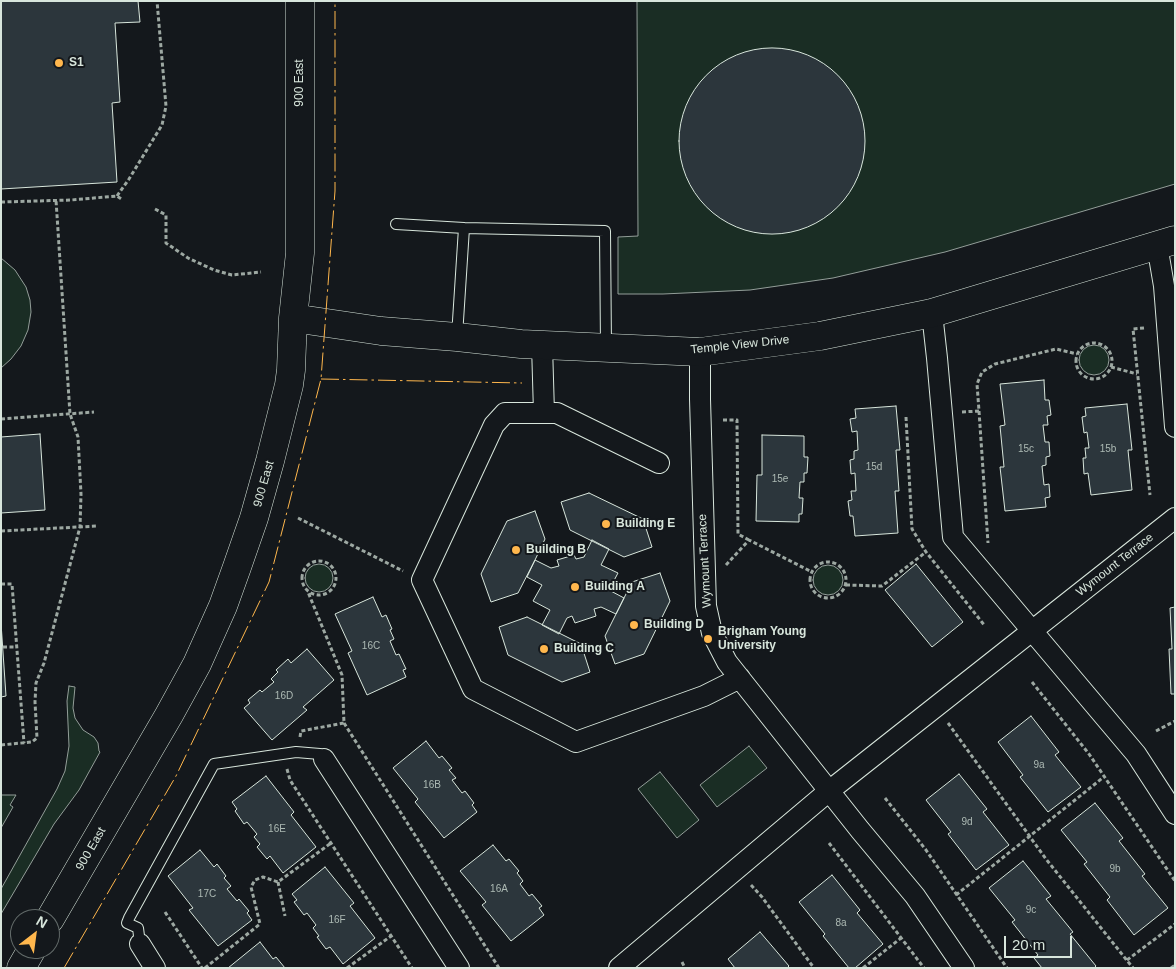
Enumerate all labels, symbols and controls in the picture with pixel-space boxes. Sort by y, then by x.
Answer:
place label: S1 [69,56,84,70]
marker: S1 [53,57,65,69]
street label: 900 East [293,59,307,107]
street label: Temple View Drive [690,333,790,357]
house number: 15c [1018,443,1034,455]
house number: 15b [1100,443,1116,455]
street label: 900 East [251,459,277,509]
house number: 15d [866,461,882,473]
house number: 15e [772,473,788,485]
street label: Wymount Terrace [695,514,715,608]
place label: Building E [616,517,675,531]
marker: Building E [600,518,612,530]
street label: Wymount Terrace [1074,530,1156,600]
place label: Building B [526,543,586,557]
marker: Building B [510,544,522,556]
place label: Building A [585,580,645,594]
marker: Building A [569,581,581,593]
place label: Building D [644,618,704,632]
marker: Building D [628,619,640,631]
place label: Brigham Young University [718,625,806,653]
marker: Brigham Young University [702,633,714,645]
house number: 16C [362,640,380,652]
place label: Building C [554,642,614,656]
marker: Building C [538,643,550,655]
house number: 16D [275,690,293,702]
house number: 9a [1033,759,1045,771]
house number: 16B [423,779,441,791]
house number: 9d [961,816,973,828]
house number: 16E [268,823,286,835]
street label: 900 East [73,825,109,873]
house number: 9b [1109,863,1121,875]
house number: 16A [490,883,508,895]
house number: 17C [198,888,216,900]
house number: 9c [1026,904,1036,916]
north arrow [10,909,60,959]
text: N [34,912,50,931]
house number: 16F [328,914,346,926]
house number: 8a [835,917,847,929]
scale bar [1006,926,1074,958]
text: 20 m [1012,936,1045,953]

